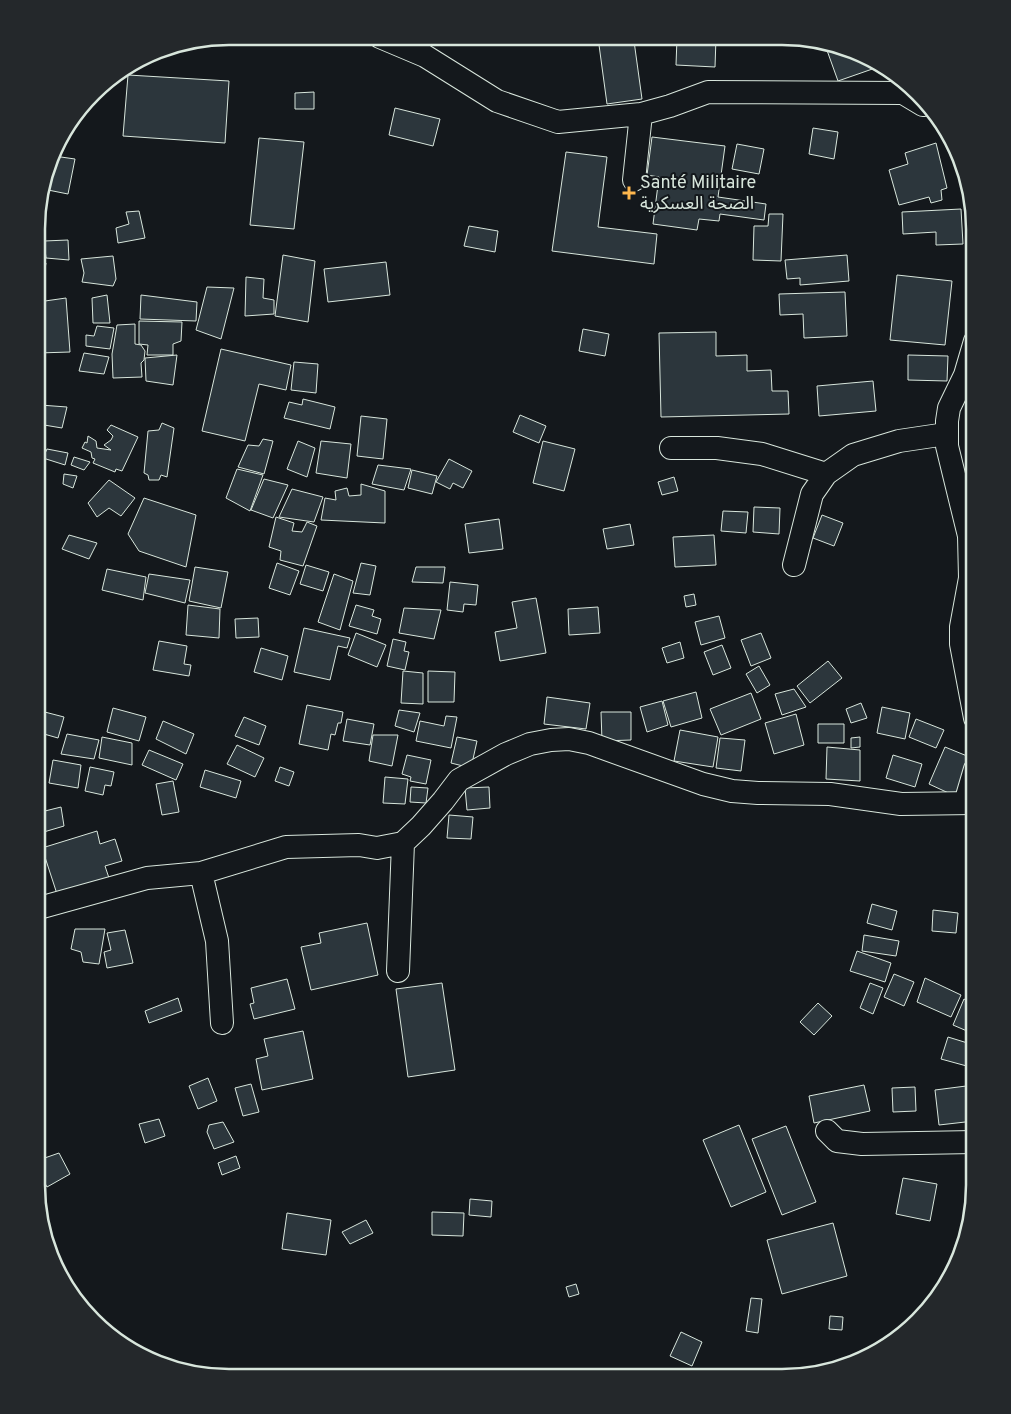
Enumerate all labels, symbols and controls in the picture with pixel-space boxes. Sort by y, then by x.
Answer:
place label: Santé Militaire الصحة العسكرية [640,172,756,216]
marker: Santé Militaire الصحة العسكرية [622,186,636,200]

